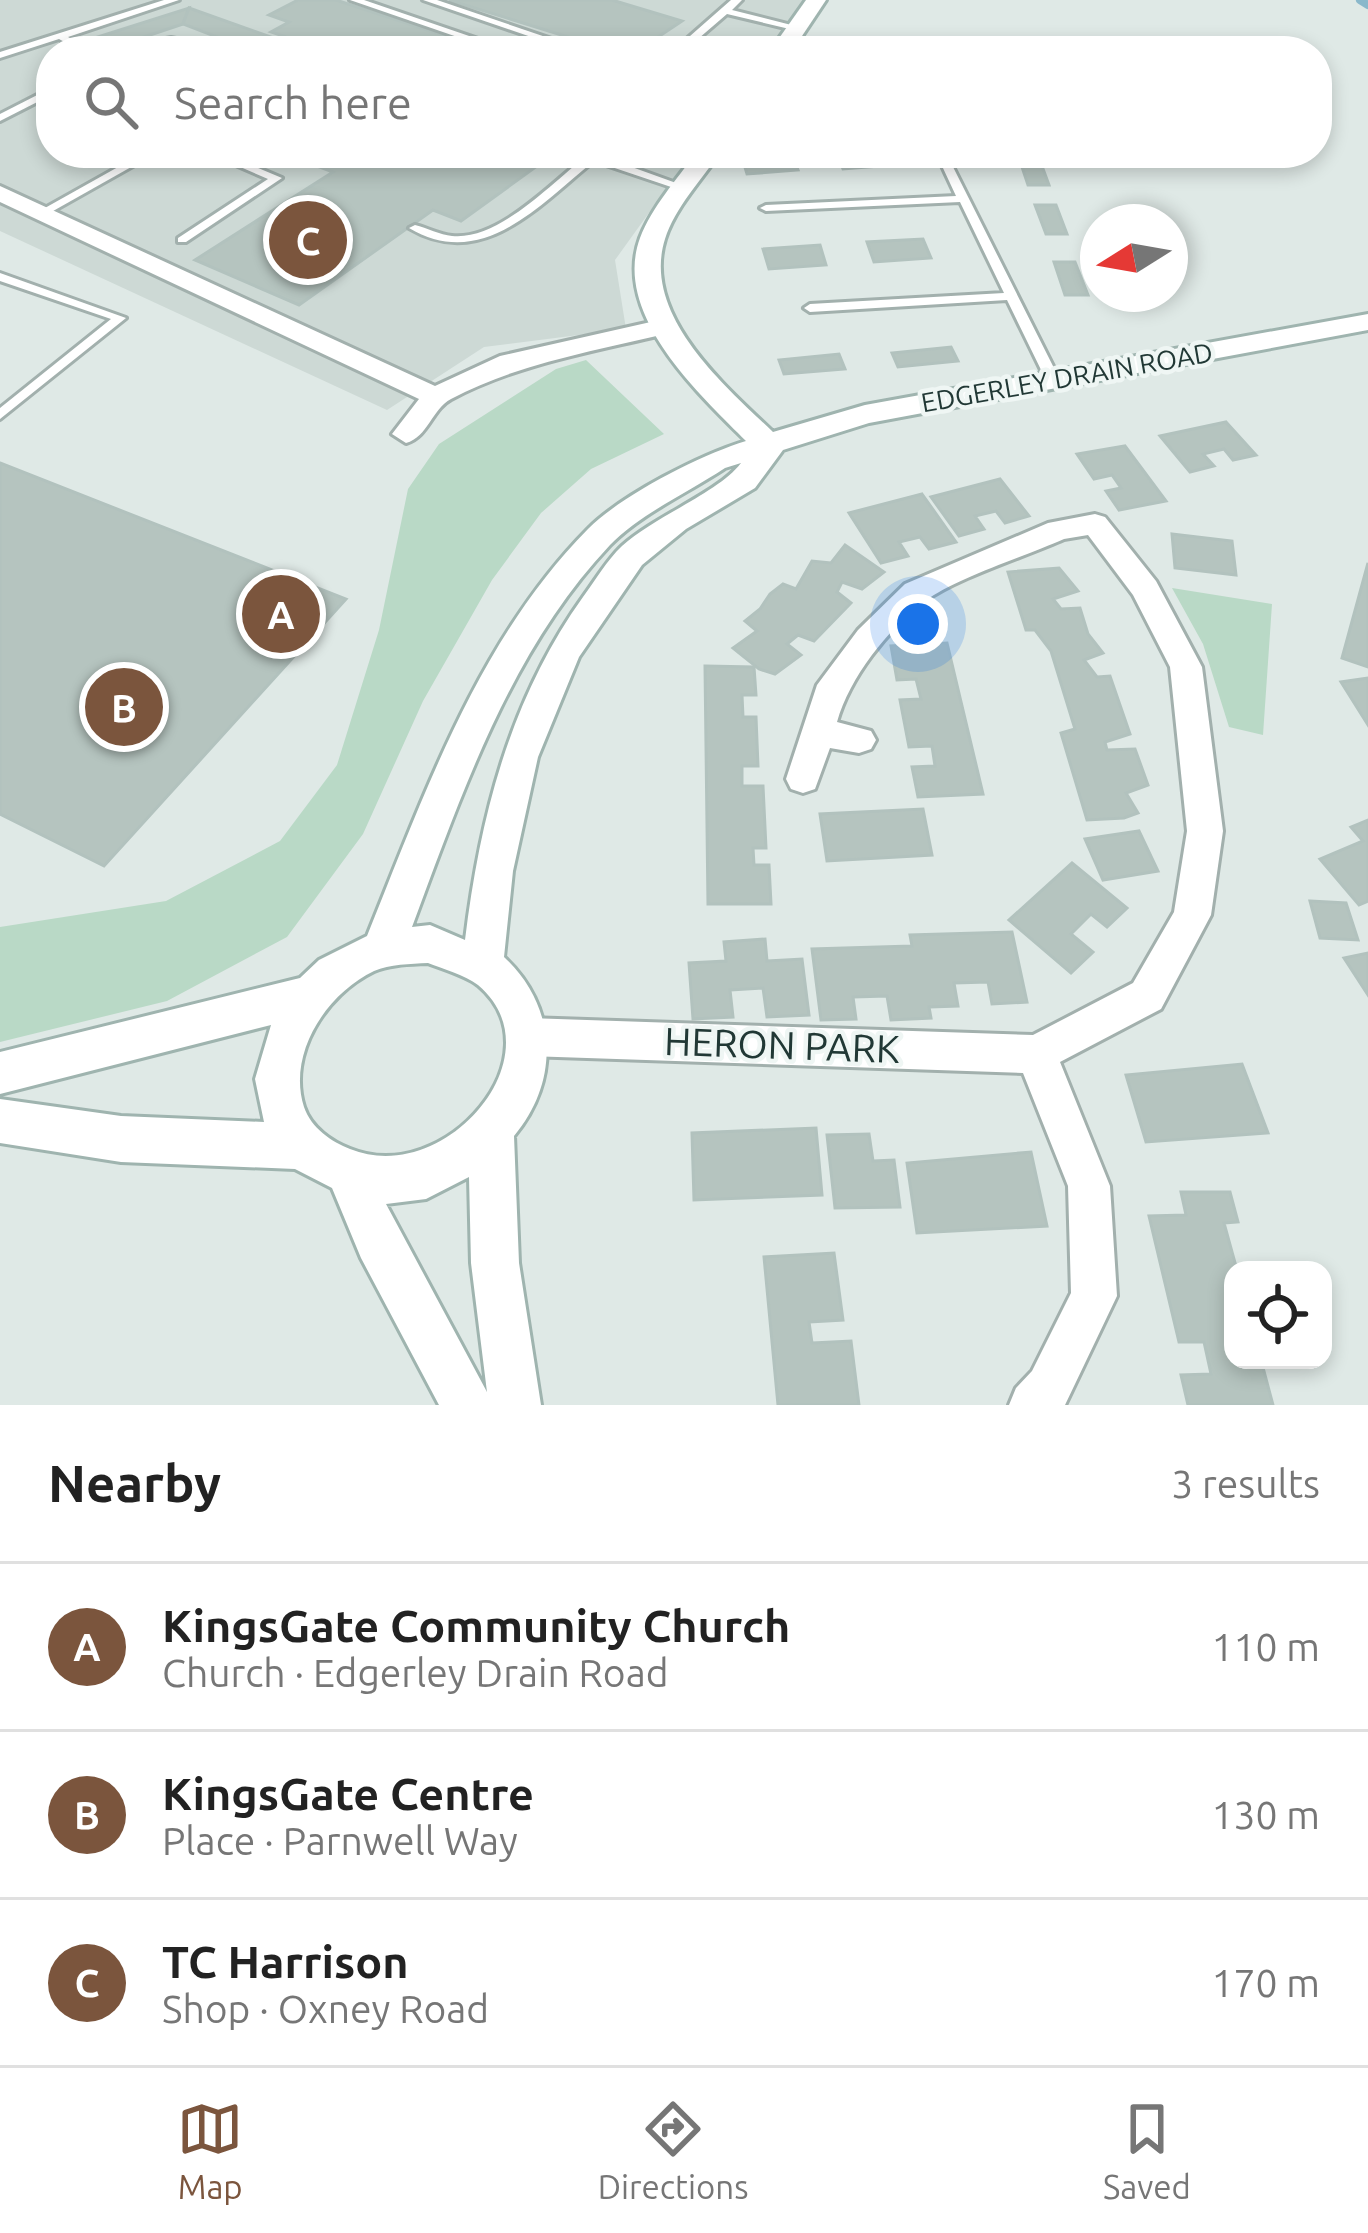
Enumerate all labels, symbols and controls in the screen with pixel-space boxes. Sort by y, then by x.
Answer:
search box [36,36,1332,168]
icon: search [78,69,144,135]
text: Search here [174,77,412,128]
pin: C [269,195,347,285]
north arrow [1080,204,1188,312]
street label: EDGERLEY DRAIN ROAD [919,337,1215,417]
pin: A [242,569,320,659]
your location [888,594,948,654]
pin: B [85,662,163,752]
street label: HERON PARK [664,1019,901,1070]
map controls [1224,1261,1332,1369]
button: locate [1224,1261,1332,1369]
text: Nearby [48,1454,221,1512]
text: 3 results [1171,1462,1320,1505]
text: KingsGate Community Church [162,1600,790,1651]
text: A [73,1625,101,1668]
text: 110 m [1211,1625,1320,1668]
text: Church · Edgerley Drain Road [162,1651,669,1694]
text: KingsGate Centre [162,1768,534,1819]
text: B [74,1793,100,1836]
text: 130 m [1211,1793,1320,1836]
text: Place · Parnwell Way [162,1819,518,1862]
text: TC Harrison [162,1936,409,1987]
text: C [75,1961,99,2004]
text: 170 m [1211,1961,1320,2004]
text: Shop · Oxney Road [162,1987,489,2030]
tab: Map [177,2096,243,2205]
tab: Directions [598,2096,748,2205]
tab: Saved [1103,2096,1191,2205]

